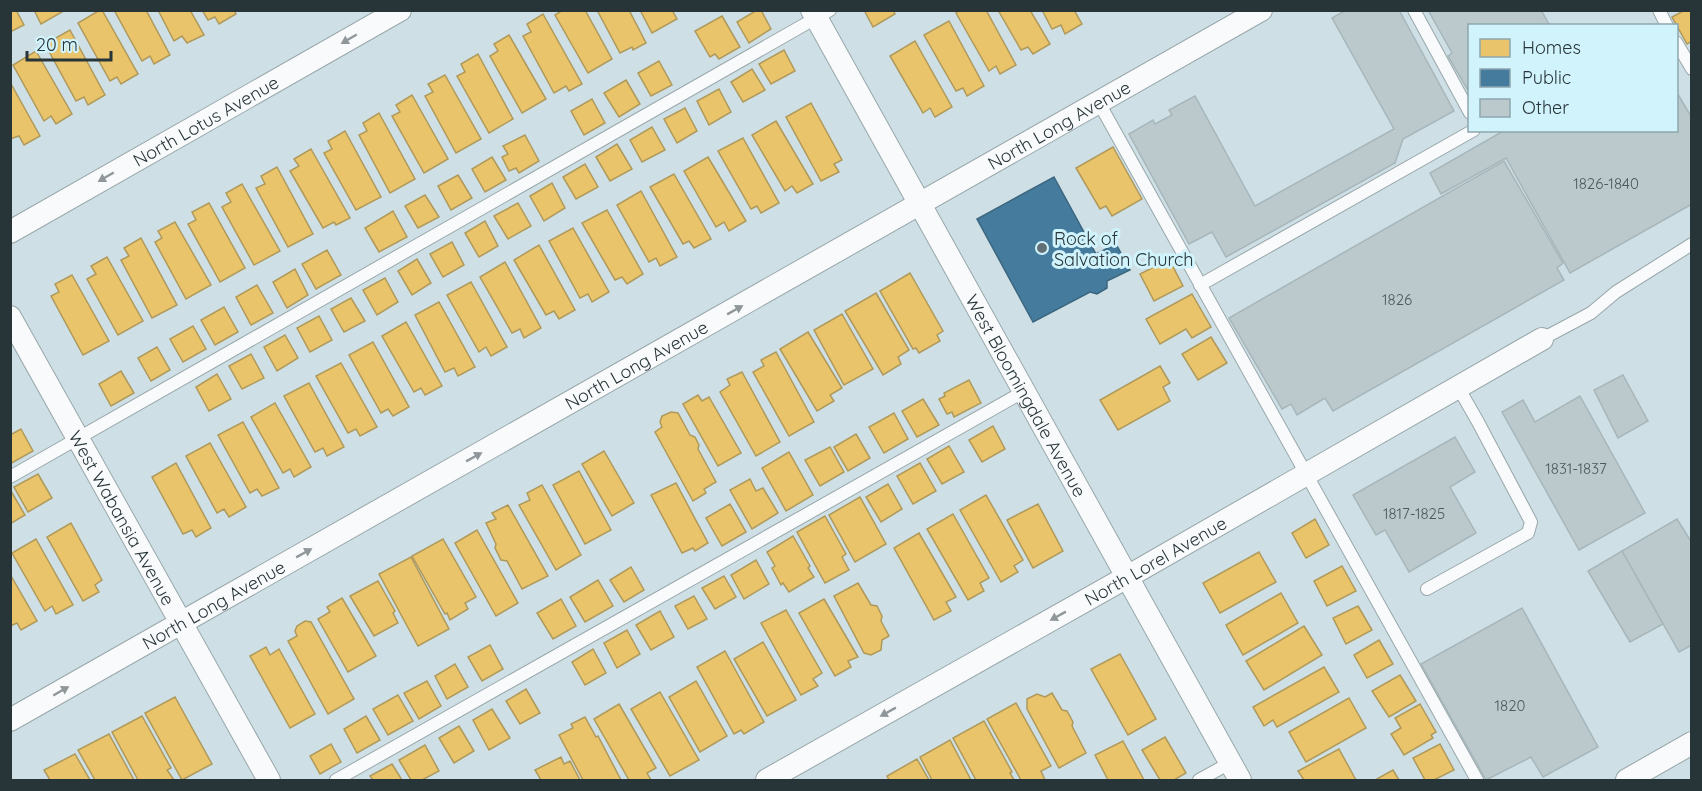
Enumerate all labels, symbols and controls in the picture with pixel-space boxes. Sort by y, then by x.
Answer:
scale bar [27,24,111,62]
legend [1468,24,1678,132]
text: 20 m [36,33,78,56]
one-way arrow [341,34,357,45]
text: Homes [1522,36,1581,59]
text: Public [1522,66,1571,89]
street label: North Lotus Avenue [129,70,282,171]
street label: North Long Avenue [983,75,1134,174]
text: Other [1522,96,1569,119]
one-way arrow [98,172,115,182]
house number: 1826-1840 [1573,174,1639,193]
place label: Rock of Salvation Church [1054,227,1194,271]
marker: Rock of Salvation Church [1035,241,1049,255]
street label: West Bloomingdale Avenue [961,290,1092,501]
house number: 1826 [1382,290,1412,309]
one-way arrow [727,305,744,315]
street label: North Long Avenue [561,315,712,414]
street label: West Wabansia Avenue [64,426,180,609]
one-way arrow [466,452,482,463]
house number: 1831-1837 [1545,459,1607,478]
house number: 1817-1825 [1383,504,1445,523]
street label: North Lorel Avenue [1080,511,1231,610]
one-way arrow [296,548,313,558]
street label: North Long Avenue [138,555,289,654]
one-way arrow [1050,611,1066,622]
one-way arrow [53,686,70,696]
house number: 1820 [1495,696,1526,715]
one-way arrow [880,707,896,718]

